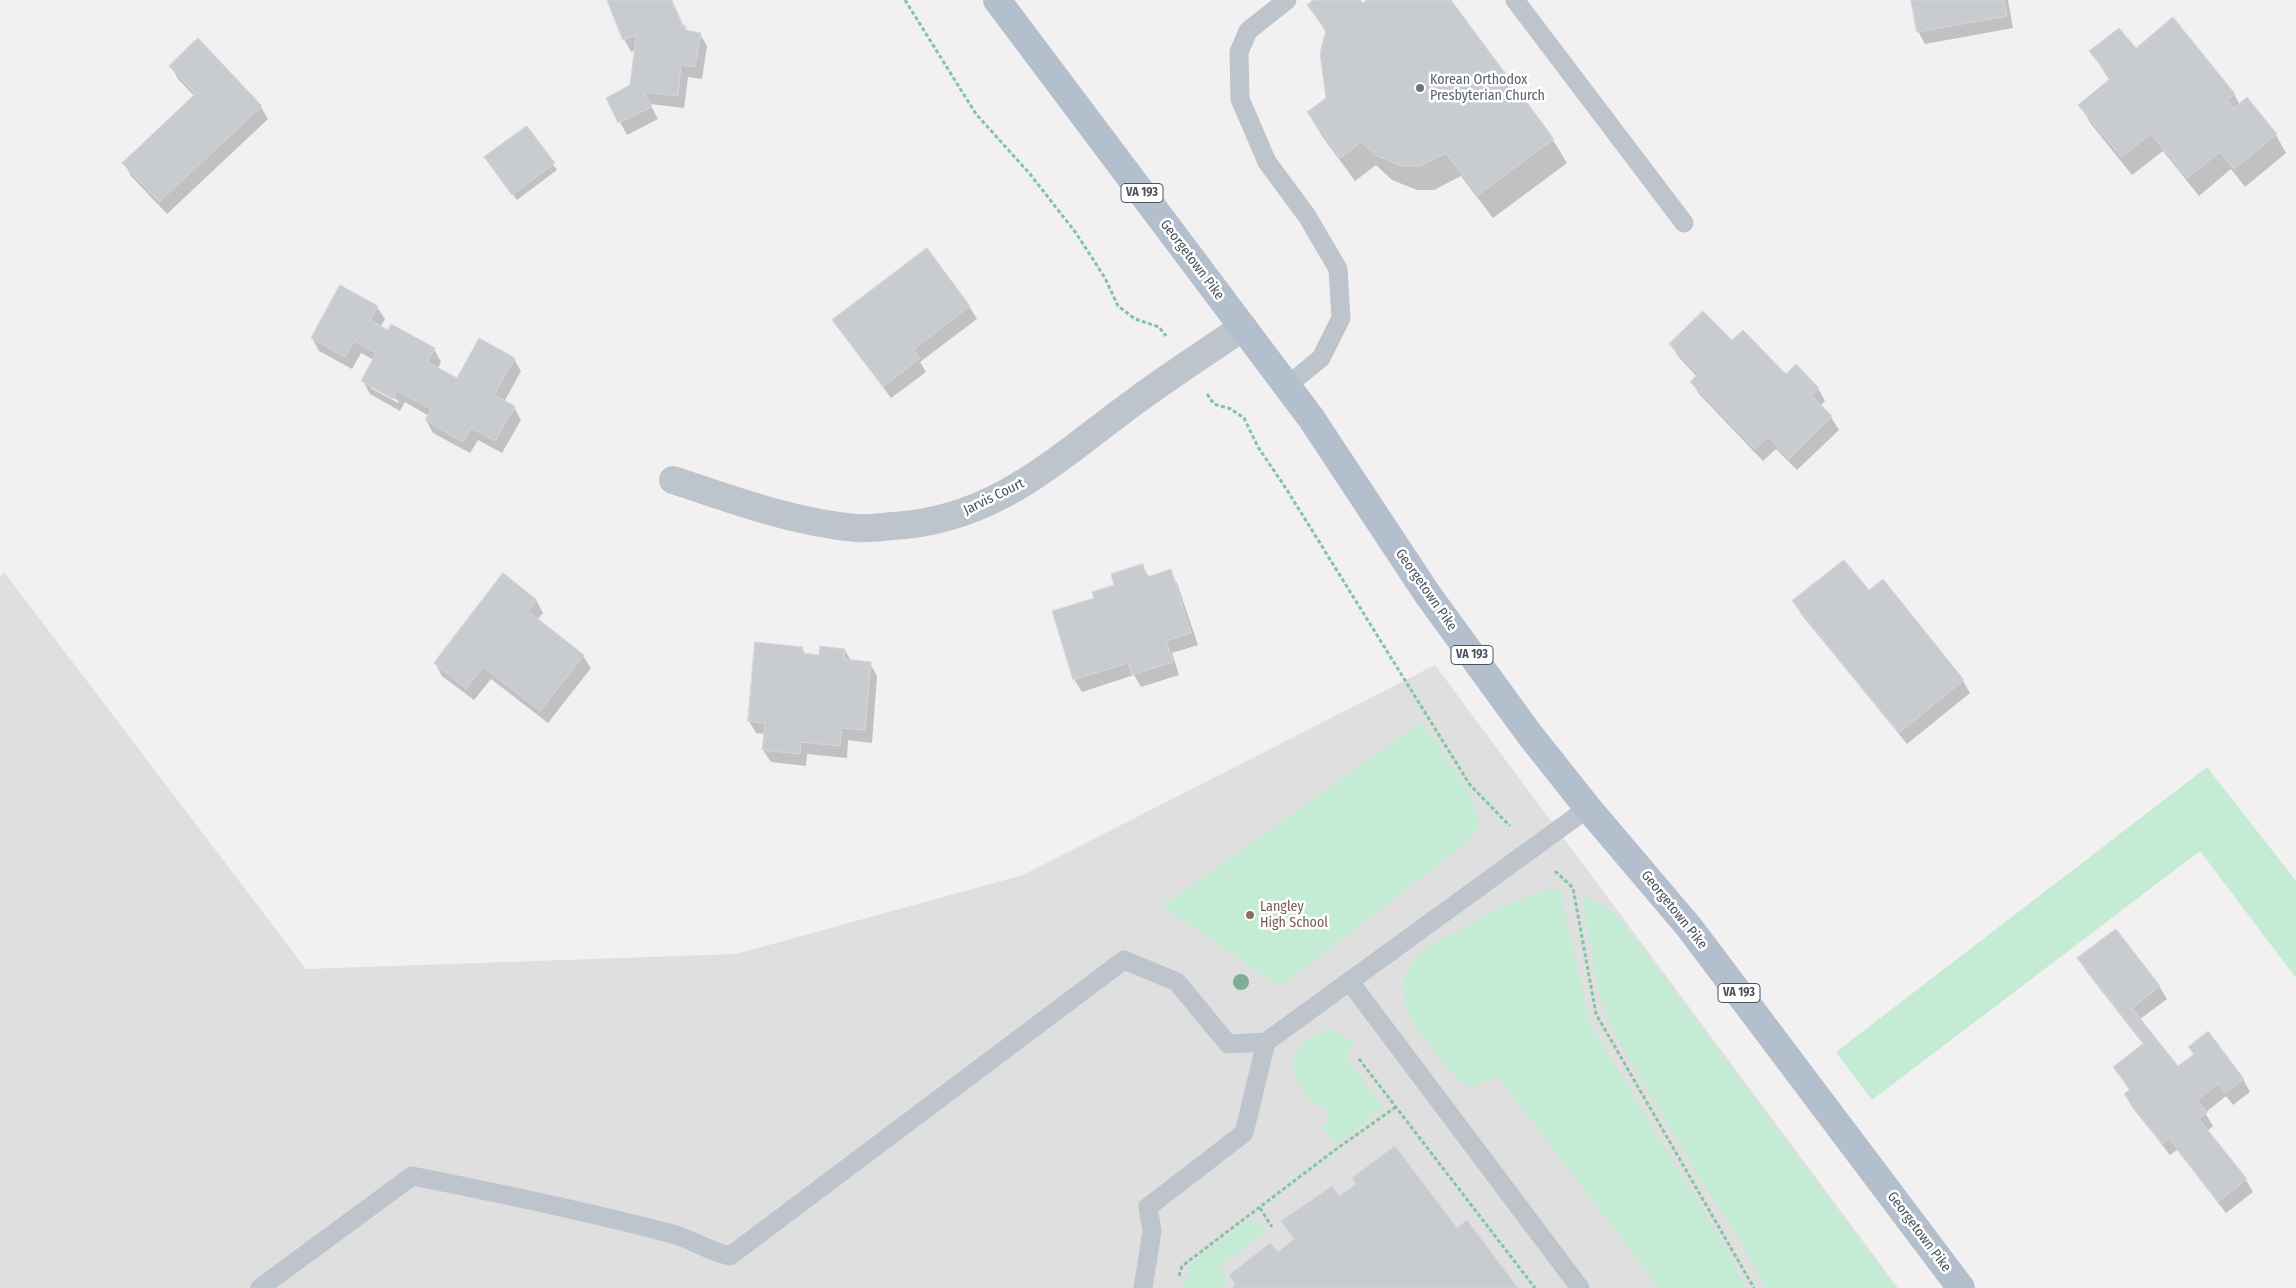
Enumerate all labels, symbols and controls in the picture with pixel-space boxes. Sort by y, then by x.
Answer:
place label: Korean Orthodox Presbyterian Church [1430,72,1545,104]
marker: Korean Orthodox Presbyterian Church [1414,82,1426,94]
road number: VA 193 [1121,184,1163,202]
street label: Georgetown Pike [1156,217,1228,303]
street label: Jarvis Court [961,475,1027,519]
street label: Georgetown Pike [1392,546,1460,634]
road number: VA 193 [1451,646,1493,664]
street label: Georgetown Pike [1637,867,1711,953]
place label: Langley High School [1260,899,1328,932]
marker: Langley High School [1244,909,1256,921]
road number: VA 193 [1718,984,1760,1002]
street label: Georgetown Pike [1883,1189,1955,1275]

